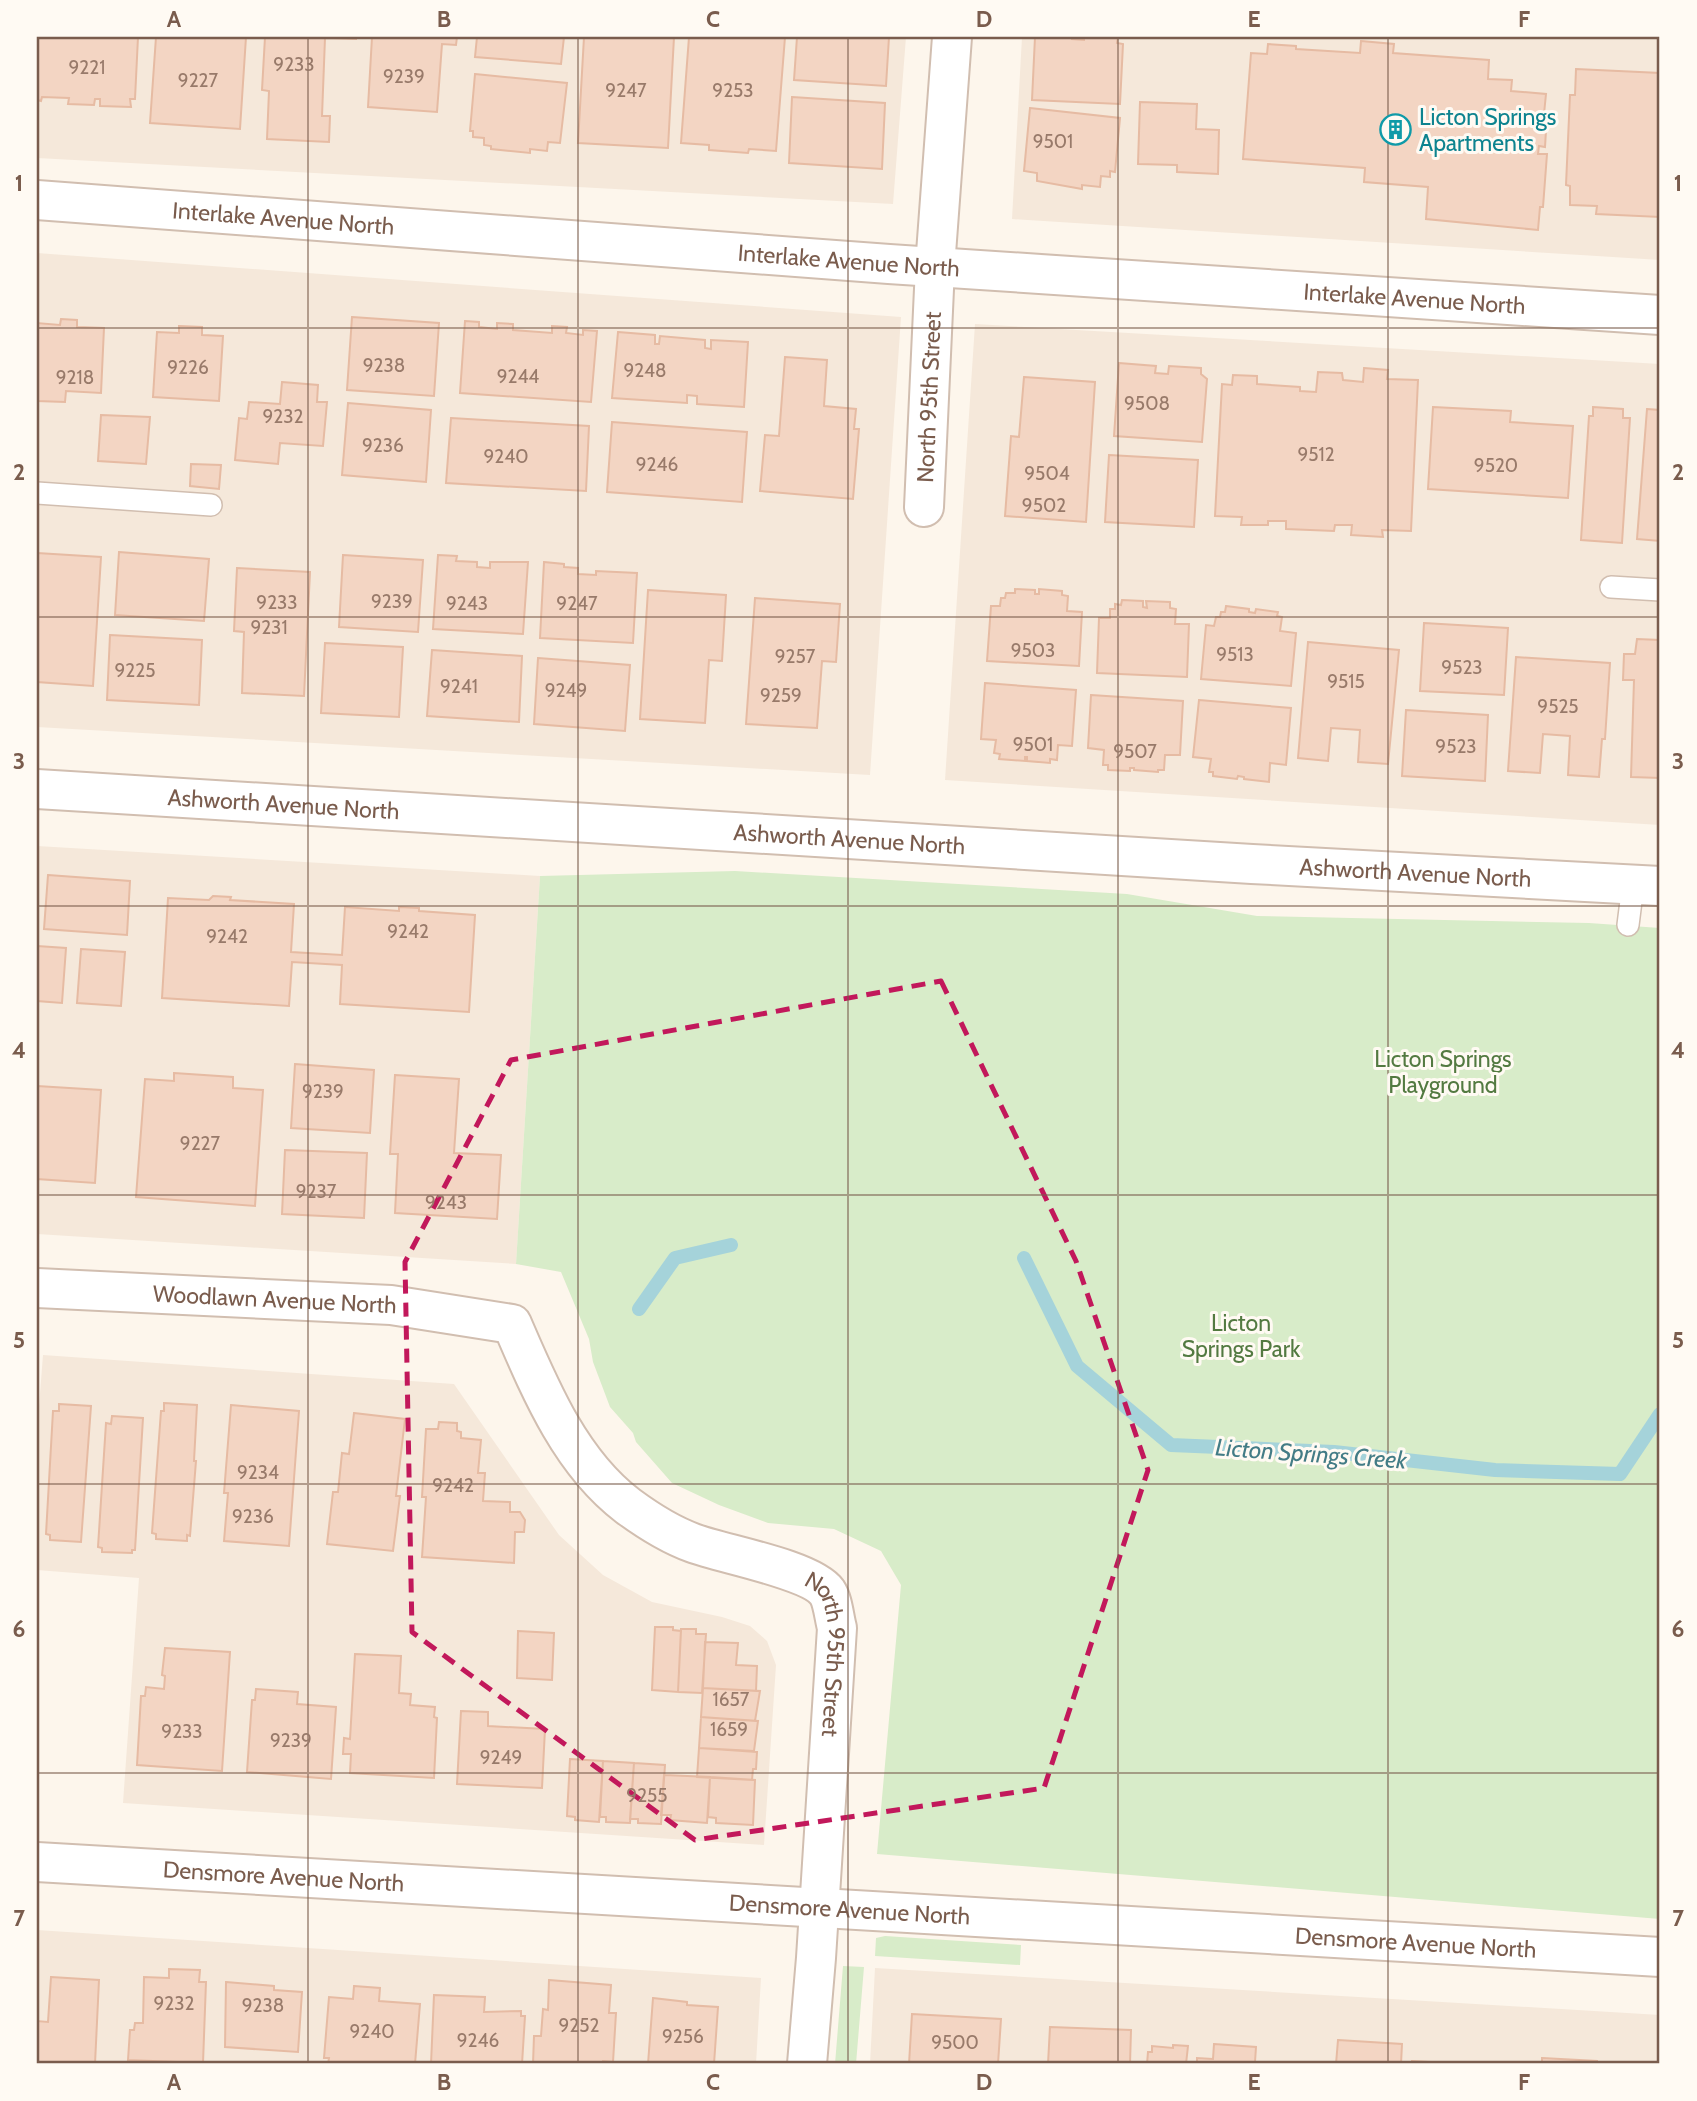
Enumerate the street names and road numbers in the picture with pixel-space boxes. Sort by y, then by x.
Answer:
street label: Interlake Avenue North [171,196,395,241]
street label: Interlake Avenue North [737,239,961,283]
street label: Interlake Avenue North [1302,277,1526,320]
street label: North 95th Street [911,311,947,483]
street label: Ashworth Avenue North [167,783,400,825]
street label: Ashworth Avenue North [733,818,966,860]
street label: Ashworth Avenue North [1299,853,1532,893]
street label: Woodlawn Avenue North [152,1280,397,1319]
street label: North 95th Street [800,1565,851,1738]
street label: Densmore Avenue North [162,1855,405,1897]
street label: Densmore Avenue North [728,1889,971,1931]
street label: Densmore Avenue North [1294,1922,1537,1964]

